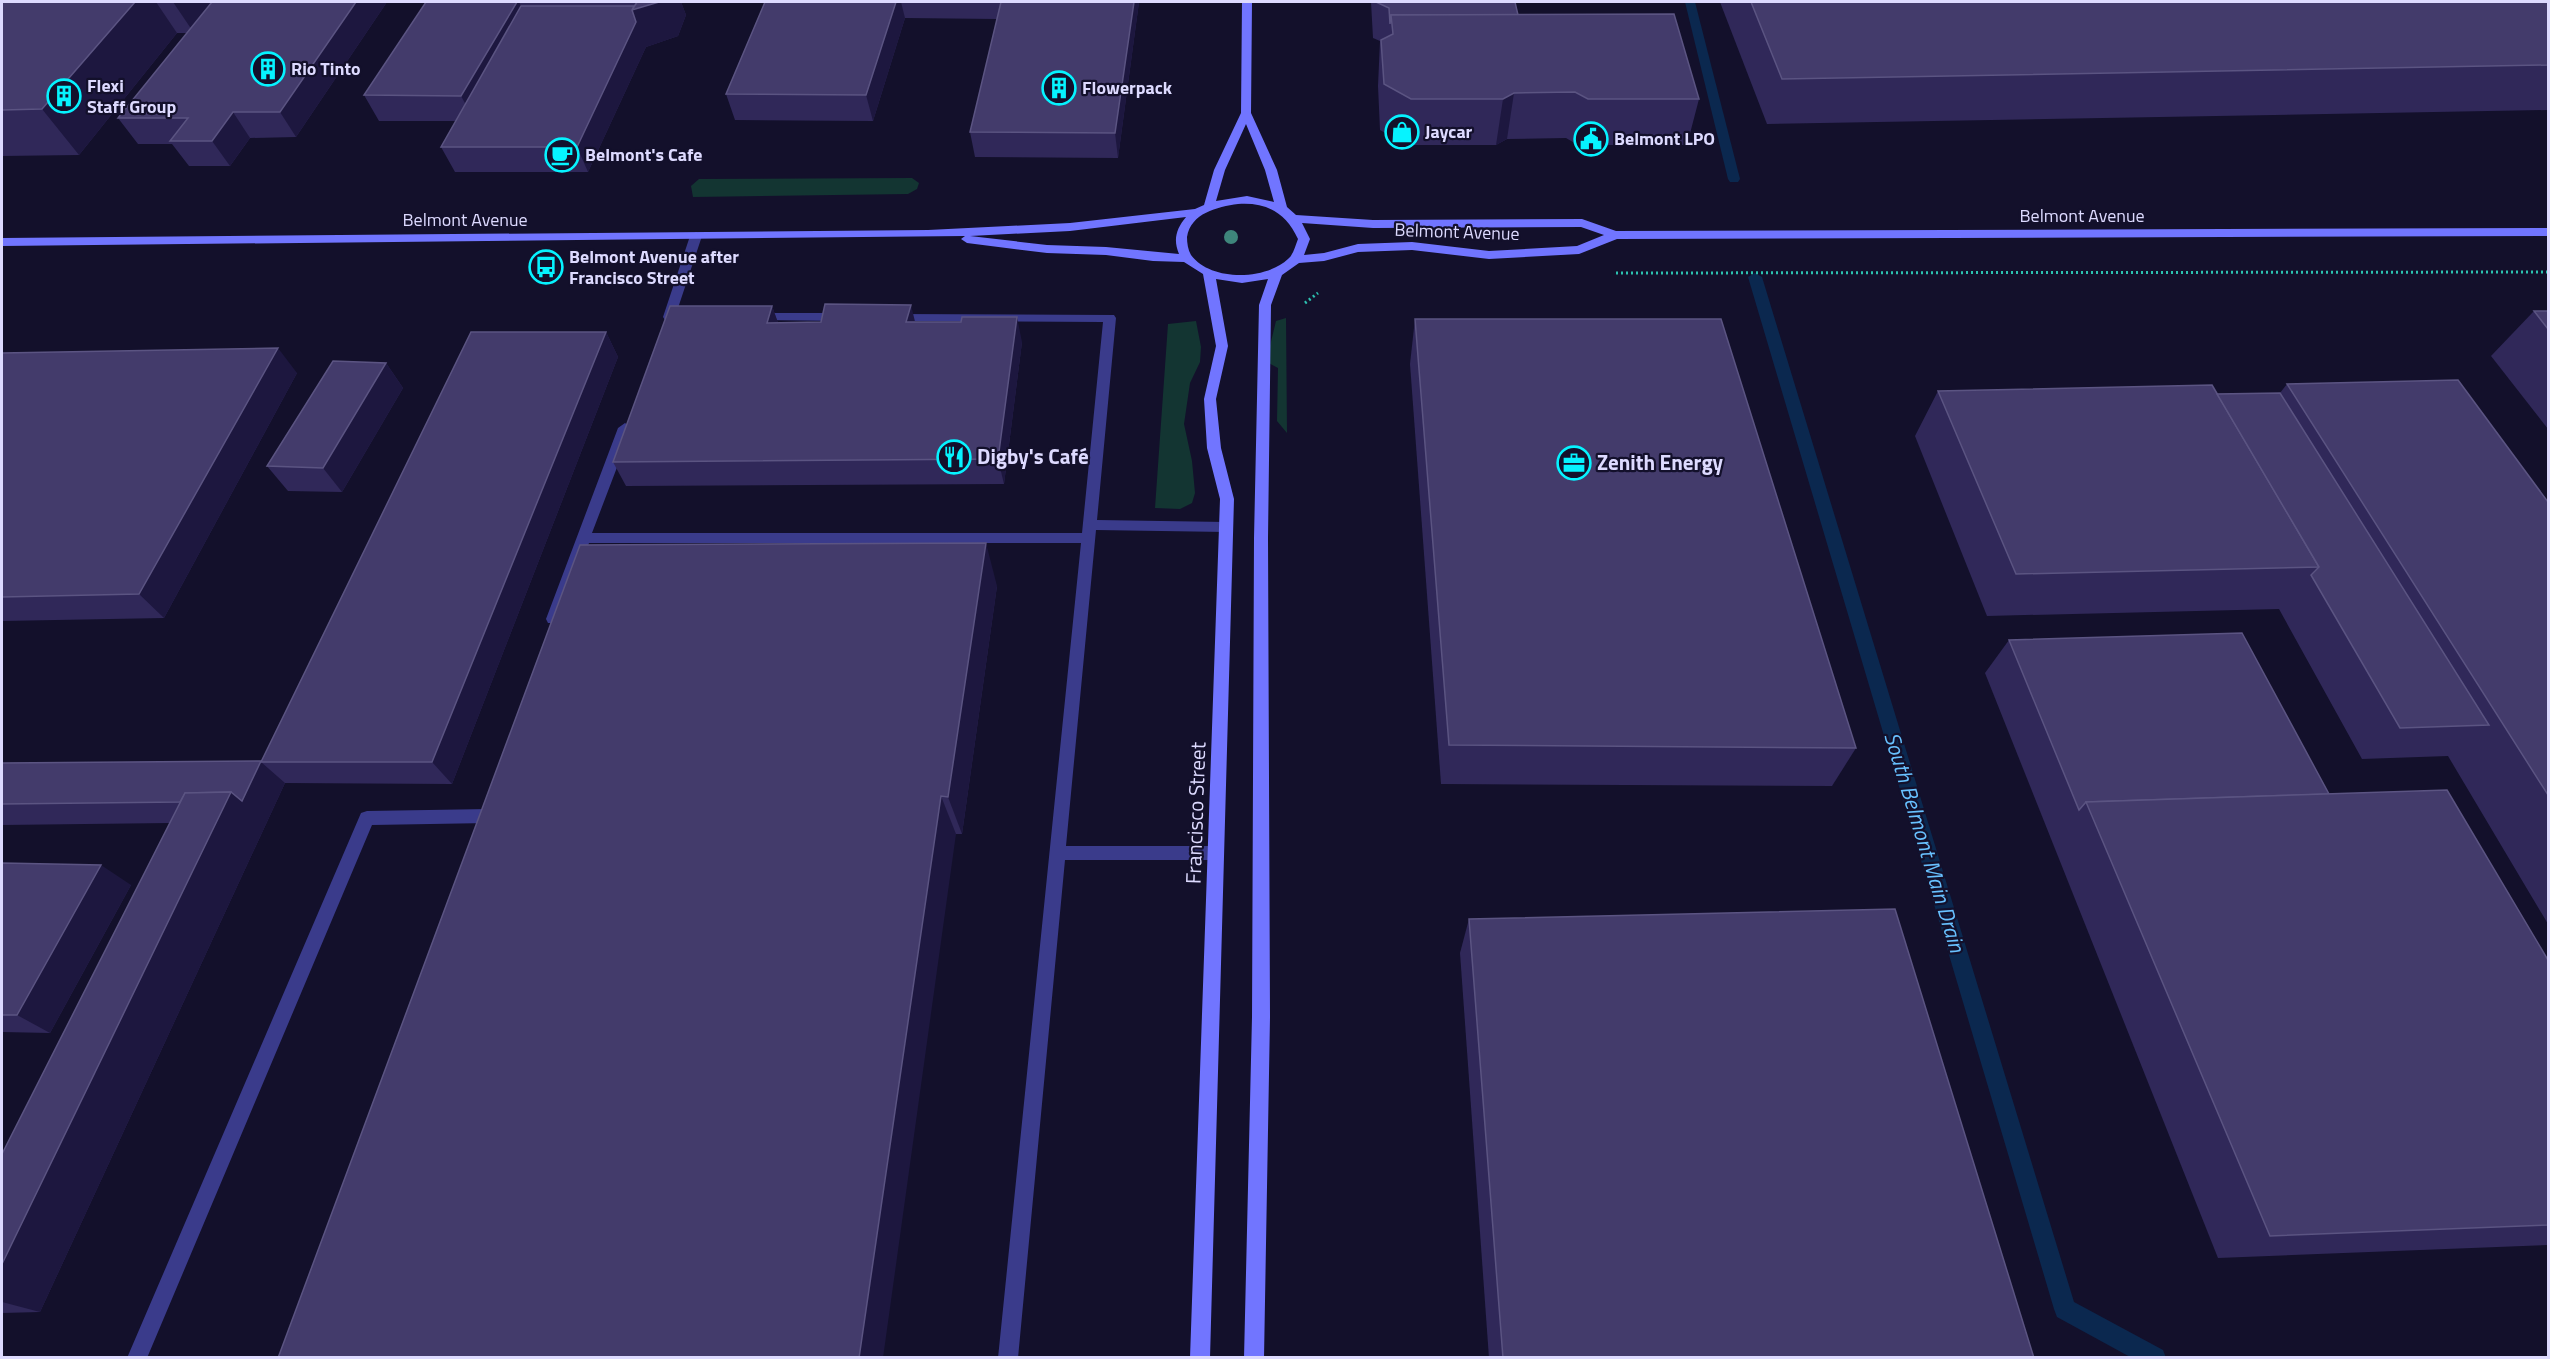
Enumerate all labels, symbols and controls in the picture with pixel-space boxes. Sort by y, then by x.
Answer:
building icon: Rio Tinto [250,51,286,87]
place label: Rio Tinto [291,55,361,82]
building icon: Flowerpack [1041,70,1077,106]
place label: Flexi Staff Group [87,72,176,120]
place label: Flowerpack [1082,74,1173,101]
building icon: Flexi Staff Group [46,78,82,114]
shop icon: Jaycar [1384,114,1420,150]
place label: Jaycar [1425,118,1473,145]
public building icon: Belmont LPO [1573,121,1609,157]
place label: Belmont LPO [1614,125,1715,152]
cafe icon: Belmont's Cafe [544,137,580,173]
place label: Belmont's Cafe [585,141,702,168]
street label: Belmont Avenue [2019,202,2145,229]
street label: Belmont Avenue [402,206,528,233]
street label: Belmont Avenue [1394,216,1520,247]
place label: Belmont Avenue after Francisco Street [569,243,739,291]
bus stop icon: Belmont Avenue after Francisco Street [528,249,564,285]
restaurant icon: Digby's Café [936,439,972,475]
place label: Digby's Café [977,440,1089,472]
office icon: Zenith Energy [1556,445,1592,481]
place label: Zenith Energy [1597,446,1724,478]
water label: South Belmont Main Drain [1875,728,1975,957]
street label: Francisco Street [1177,741,1213,885]

